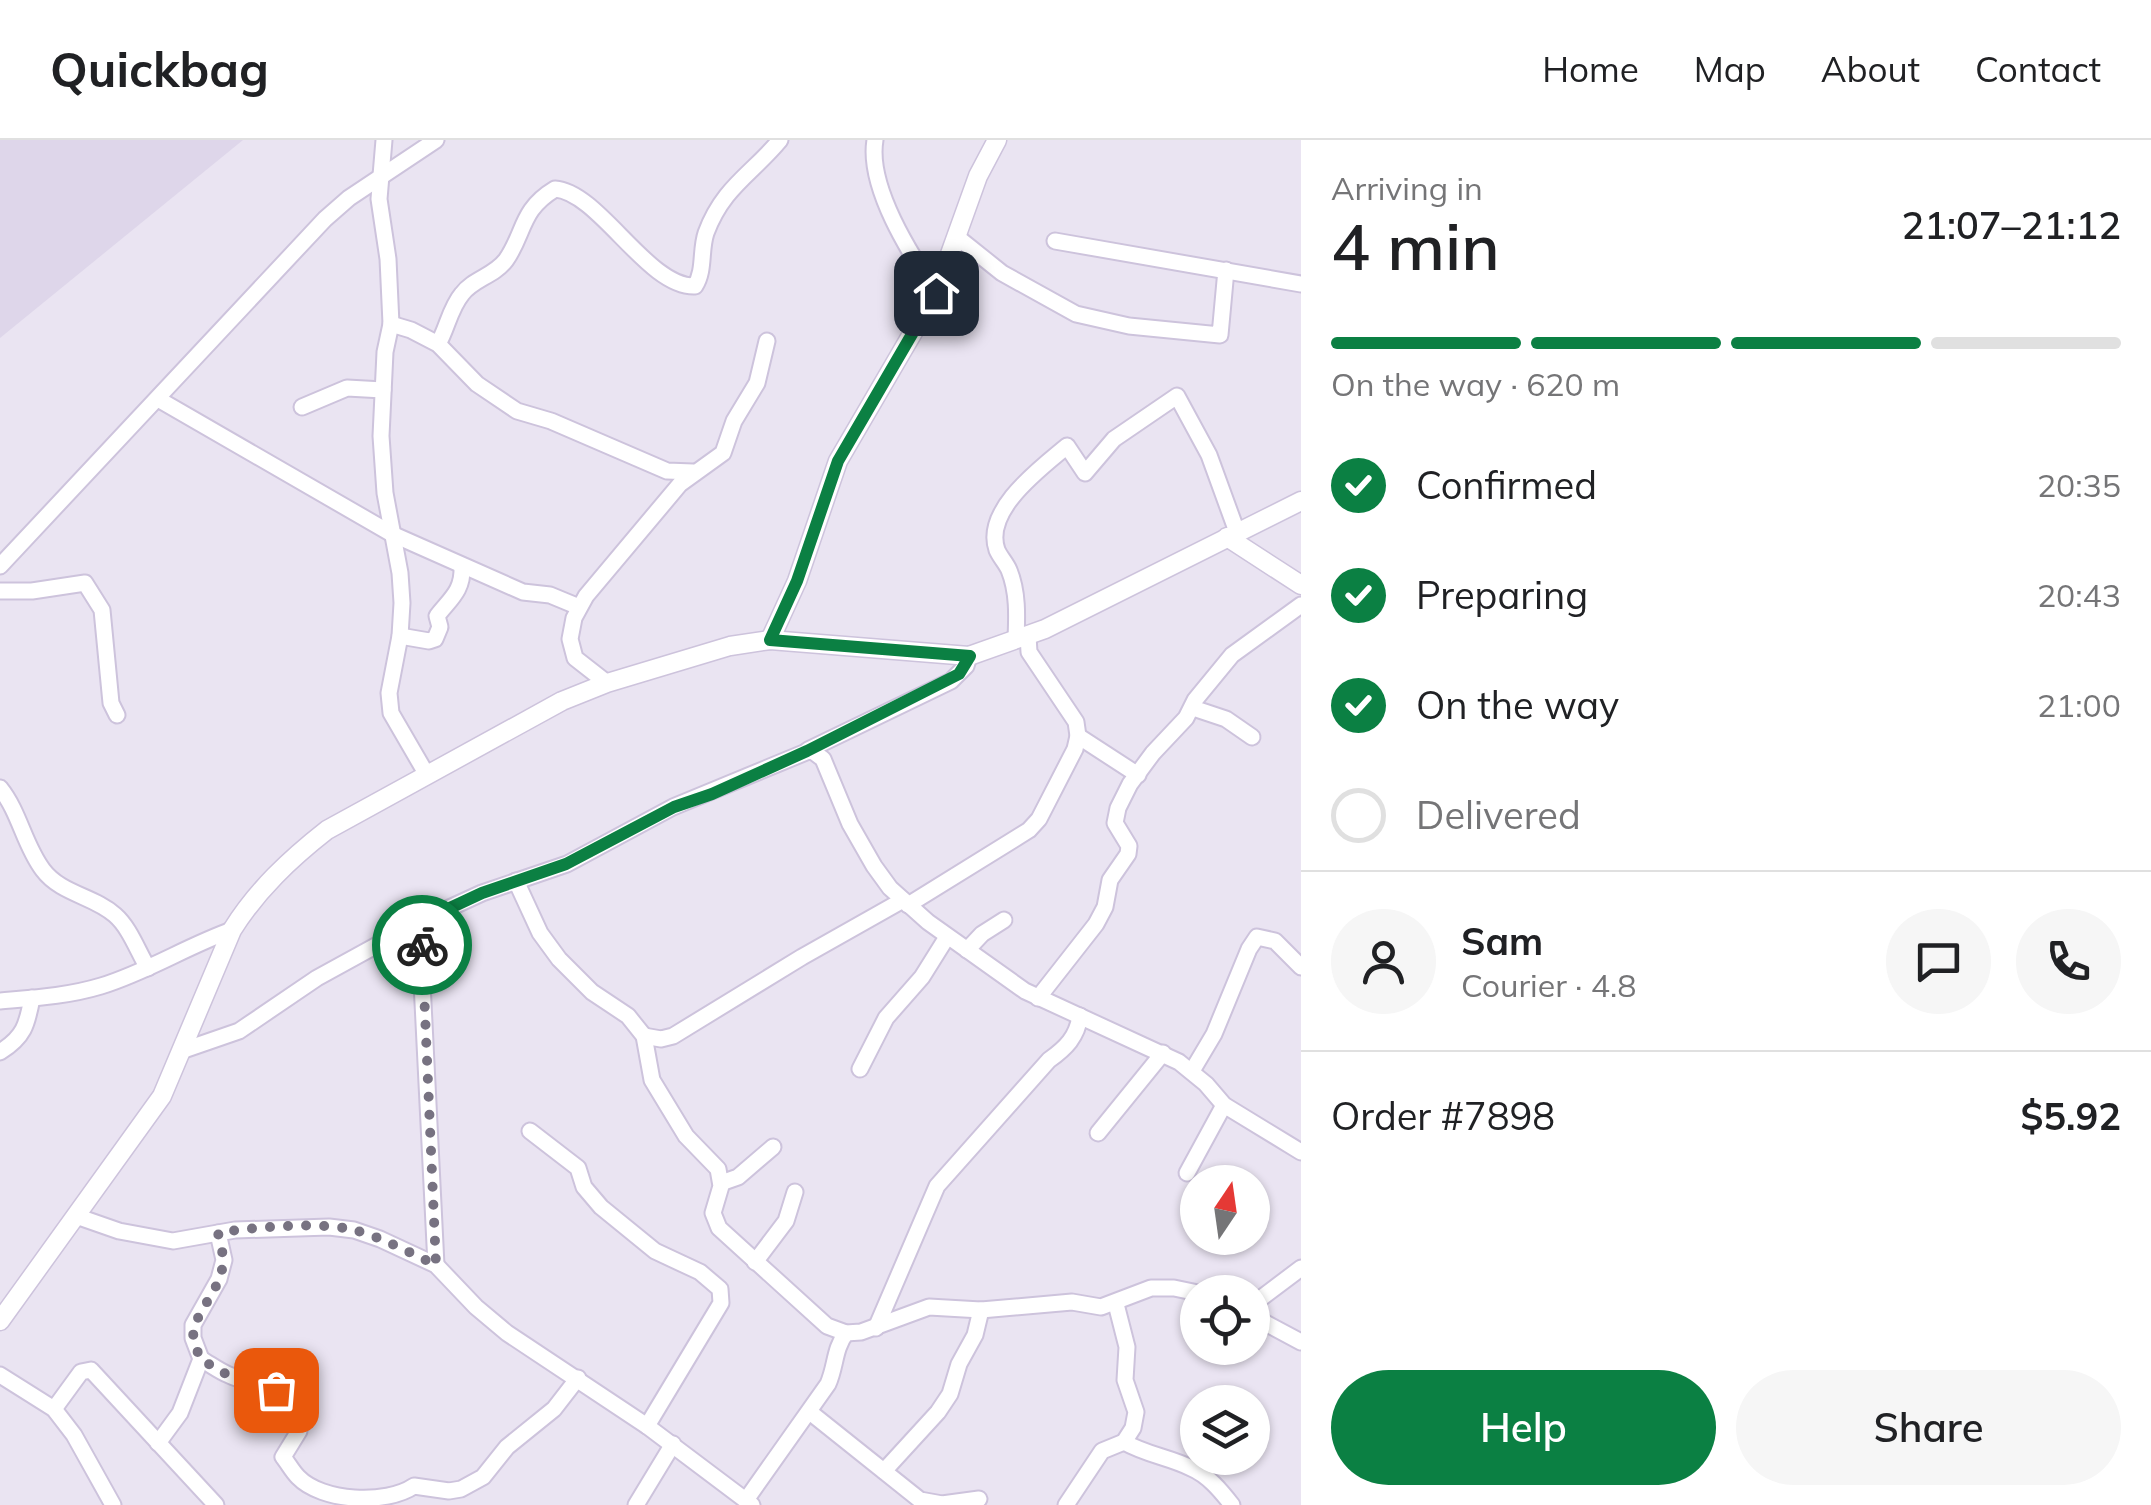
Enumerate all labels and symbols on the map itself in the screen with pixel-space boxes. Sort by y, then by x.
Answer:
pin [894,251,979,336]
courier [372,895,472,995]
north arrow [1180,1165,1270,1255]
pin [234,1348,319,1433]

